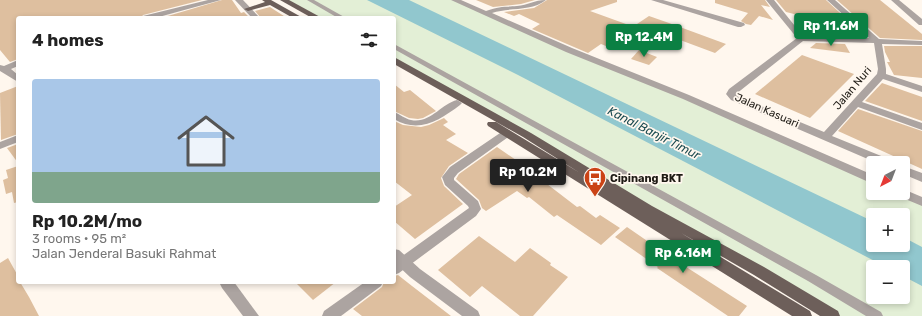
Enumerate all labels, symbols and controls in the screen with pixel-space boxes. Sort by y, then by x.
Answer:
pin: Rp 11.6M [790,13,872,47]
text: Rp 11.6M [803,18,859,33]
pin: Rp 12.4M [603,24,685,58]
icon: filters [358,29,380,51]
text: Rp 12.4M [615,29,673,44]
text: 4 homes [32,30,104,50]
street label: Jalan Nuri [831,64,874,113]
street label: Jalan Kasuari [733,91,801,130]
water label: Kanal Banjir Timur [605,104,703,163]
icon: home [170,105,242,177]
north arrow [866,156,910,200]
map controls [866,156,910,304]
pin: Rp 10.2M [487,159,569,193]
text: Rp 10.2M [499,164,557,179]
bus stop icon: Cipinang BKT [582,165,608,198]
place label: Cipinang BKT [610,172,683,185]
button: + [866,208,910,252]
text: Rp 10.2M/mo [32,211,142,231]
text: 3 rooms · 95 m² [32,231,126,246]
pin: Rp 6.16M [642,240,724,274]
text: Rp 6.16M [655,245,711,260]
text: Jalan Jenderal Basuki Rahmat [32,246,216,261]
button: − [866,260,910,304]

